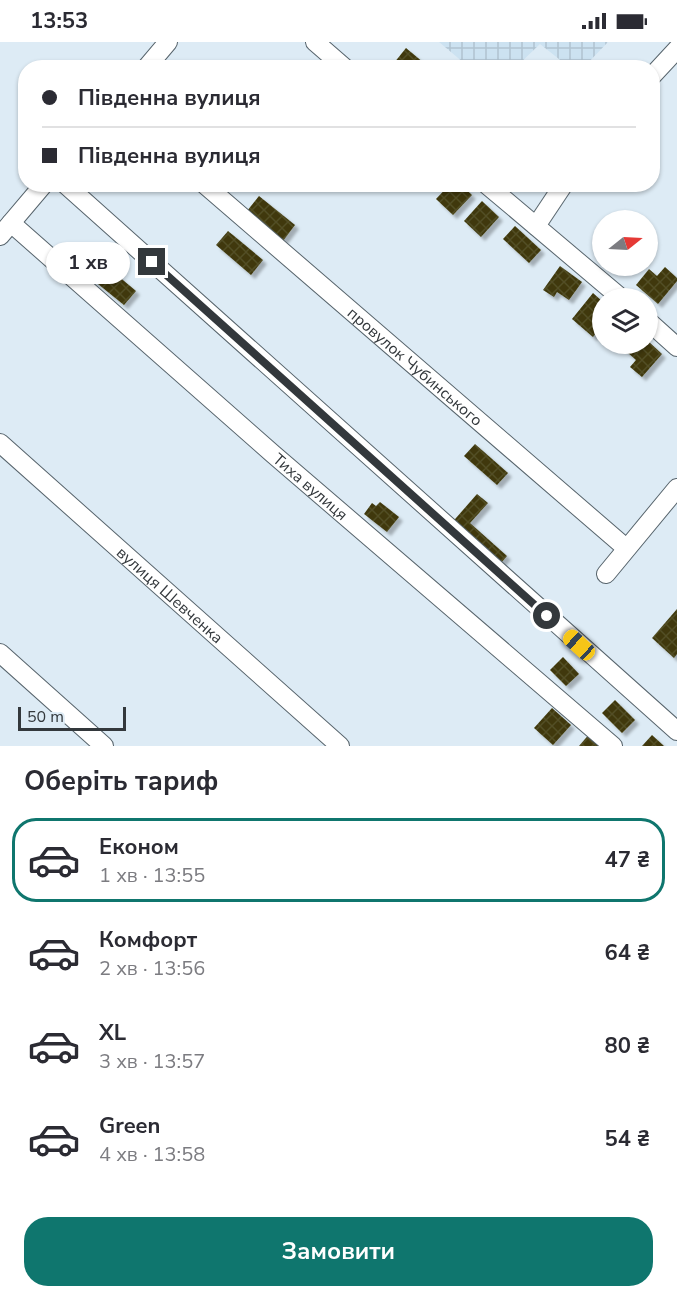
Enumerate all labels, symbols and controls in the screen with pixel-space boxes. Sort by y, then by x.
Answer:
text: 13:53 [30,6,88,36]
text: Південна вулиця [78,83,261,113]
text: Південна вулиця [78,141,261,171]
north arrow [592,210,658,276]
map controls [592,210,658,354]
callout: 1 хв [47,241,131,283]
route end [138,248,165,275]
text: 1 хв [68,249,108,276]
button: layers [592,288,658,354]
street label: провулок Чубинського [342,302,487,432]
street label: Тиха вулиця [268,449,352,526]
street label: вулиця Шевченка [112,542,228,649]
route start [533,602,560,629]
car [560,626,598,664]
scale bar [18,704,126,732]
text: 50 m [27,706,64,728]
text: Оберіть тариф [24,763,218,800]
text: Економ [99,832,179,862]
icon: car [27,833,81,887]
text: 47 ₴ [604,845,650,875]
text: 1 хв · 13:55 [99,862,205,889]
text: Комфорт [99,925,197,955]
icon: car [27,926,81,980]
text: 64 ₴ [604,938,650,968]
text: 2 хв · 13:56 [99,955,205,982]
text: XL [99,1018,126,1048]
icon: car [27,1019,81,1073]
text: 80 ₴ [604,1031,650,1061]
text: 3 хв · 13:57 [99,1048,205,1075]
text: Green [99,1111,160,1141]
icon: car [27,1112,81,1166]
text: 54 ₴ [604,1124,650,1154]
text: 4 хв · 13:58 [99,1141,205,1168]
button: Замовити [24,1217,653,1286]

